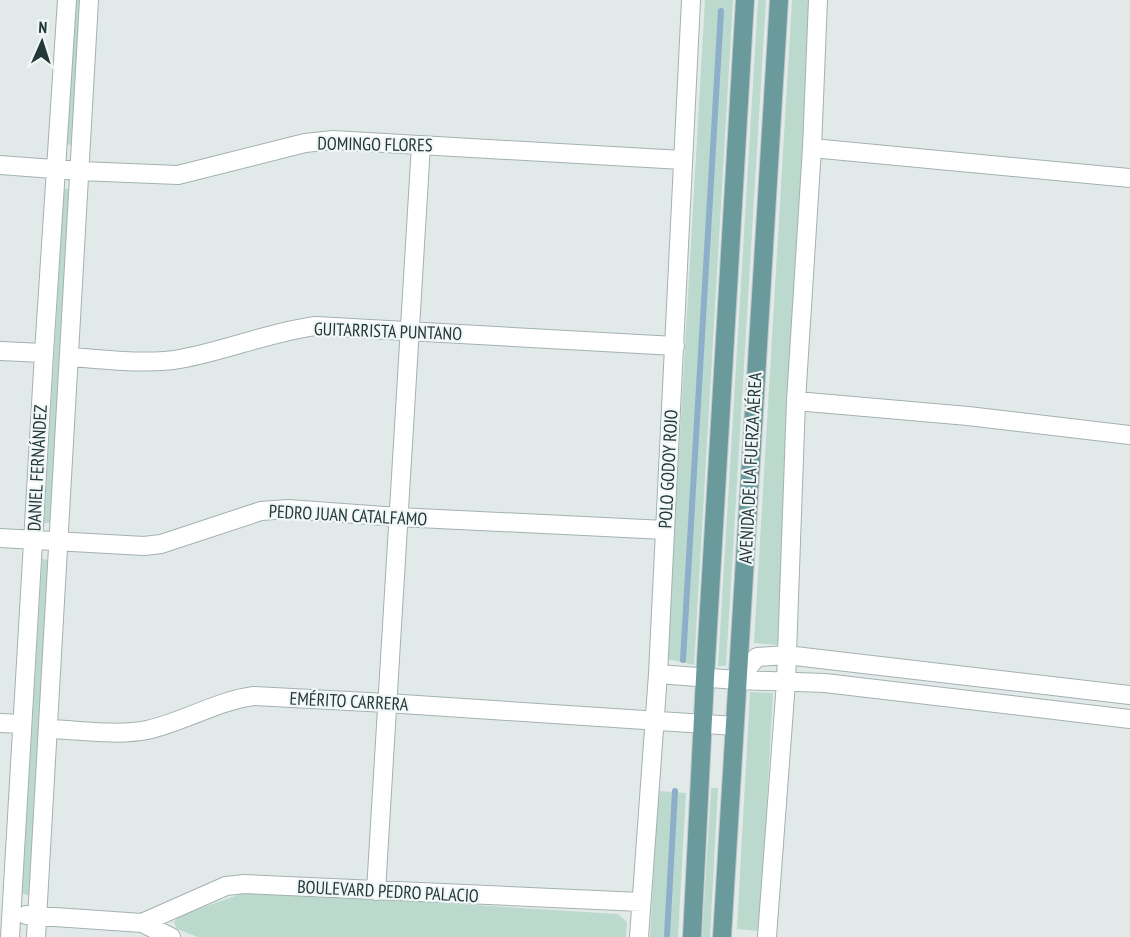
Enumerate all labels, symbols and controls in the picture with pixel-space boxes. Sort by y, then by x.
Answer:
north arrow [12,12,72,72]
text: N [38,17,48,37]
street label: DOMINGO FLORES [317,131,433,157]
street label: GUITARRISTA PUNTANO [313,317,463,345]
street label: AVENIDA DE LA FUERZA AÉREA [734,371,767,564]
street label: DANIEL FERNÁNDEZ [22,404,52,532]
street label: POLO GODOY ROJO [653,409,683,529]
street label: PEDRO JUAN CATALFAMO [268,499,428,531]
street label: EMÉRITO CARRERA [289,686,409,716]
street label: BOULEVARD PEDRO PALACIO [297,875,479,907]

